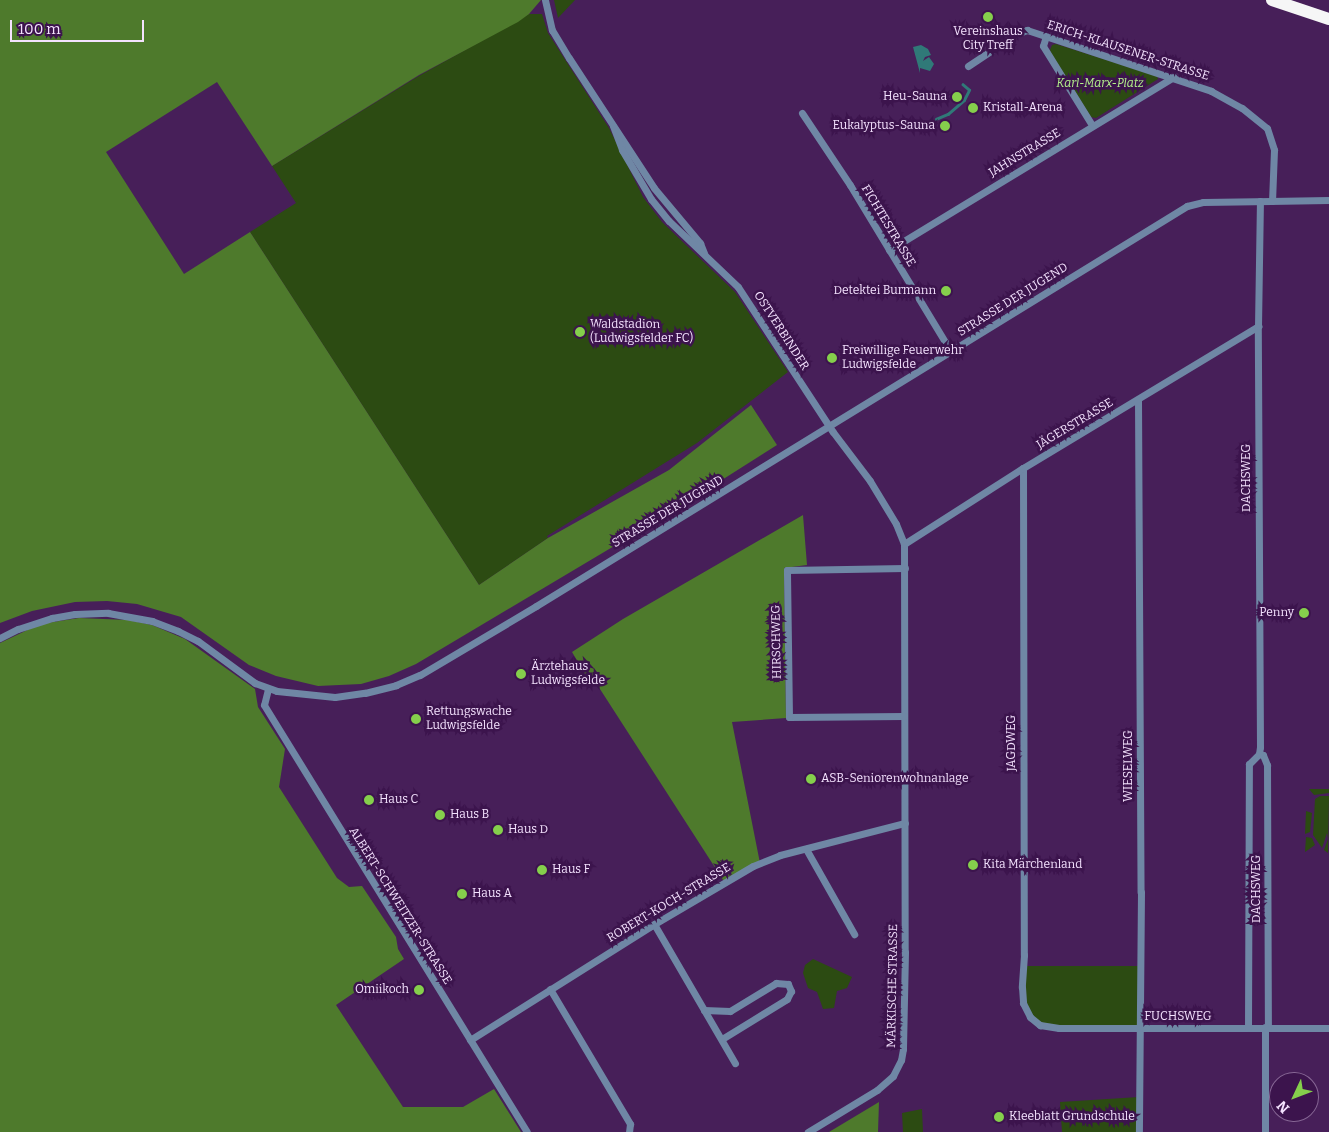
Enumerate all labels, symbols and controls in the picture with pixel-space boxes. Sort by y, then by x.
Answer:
scale bar [12,10,146,42]
marker: Vereinshaus City Treff [982,11,994,23]
street label: ERICH-KLAUSENER-STRASSE [1045,18,1211,84]
text: 100 m [18,20,61,38]
place label: Vereinshaus City Treff [953,25,1023,53]
park label: Karl-Marx-Platz [1056,77,1144,91]
place label: Heu-Sauna [883,90,947,104]
marker: Heu-Sauna [951,91,963,103]
place label: Kristall-Arena [983,101,1063,115]
marker: Kristall-Arena [967,102,979,114]
place label: Eukalyptus-Sauna [832,119,935,133]
marker: Eukalyptus-Sauna [939,120,951,132]
street label: JAHNSTRASSE [986,126,1064,180]
street label: FICHTESTRASSE [858,182,918,270]
street label: STRASSE DER JUGEND [955,260,1071,340]
place label: Detektei Burmann [833,284,936,298]
marker: Detektei Burmann [940,285,952,297]
street label: OSTVERBINDER [750,289,812,373]
place label: Waldstadion (Ludwigsfelder FC) [590,318,693,346]
marker: Waldstadion (Ludwigsfelder FC) [574,326,586,338]
place label: Freiwillige Feuerwehr Ludwigsfelde [842,344,963,372]
marker: Freiwillige Feuerwehr Ludwigsfelde [826,352,838,364]
street label: JÄGERSTRASSE [1034,395,1116,453]
street label: DACHSWEG [1240,444,1254,512]
street label: STRASSE DER JUGEND [610,473,726,551]
street label: HIRSCHWEG [769,605,785,679]
place label: Penny [1259,606,1294,620]
marker: Penny [1298,607,1310,619]
place label: Ärztehaus Ludwigsfelde [531,660,605,688]
marker: Ärztehaus Ludwigsfelde [515,668,527,680]
place label: Rettungswache Ludwigsfelde [426,705,512,733]
marker: Rettungswache Ludwigsfelde [410,713,422,725]
street label: JAGDWEG [1005,715,1019,771]
street label: WIESELWEG [1122,730,1136,802]
place label: ASB-Seniorenwohnanlage [821,772,968,786]
marker: ASB-Seniorenwohnanlage [805,773,817,785]
place label: Haus C [379,793,418,807]
marker: Haus C [363,794,375,806]
place label: Haus B [450,808,489,822]
marker: Haus B [434,809,446,821]
place label: Haus D [508,823,548,837]
marker: Haus D [492,824,504,836]
street label: ALBERT-SCHWEITZER-STRASSE [346,825,454,987]
street label: DACHSWEG [1250,855,1264,923]
place label: Kita Märchenland [983,858,1082,872]
marker: Kita Märchenland [967,859,979,871]
street label: ROBERT-KOCH-STRASSE [605,860,733,946]
place label: Haus F [552,863,590,877]
marker: Haus F [536,864,548,876]
place label: Haus A [472,887,512,901]
marker: Haus A [456,888,468,900]
street label: MÄRKISCHE STRASSE [885,924,901,1048]
place label: Omiikoch [355,983,409,997]
marker: Omiikoch [413,984,425,996]
street label: FUCHSWEG [1144,1010,1212,1024]
north arrow [1269,1072,1319,1122]
text: N [1273,1097,1293,1117]
place label: Kleeblatt Grundschule [1009,1110,1135,1124]
marker: Kleeblatt Grundschule [993,1111,1005,1123]

